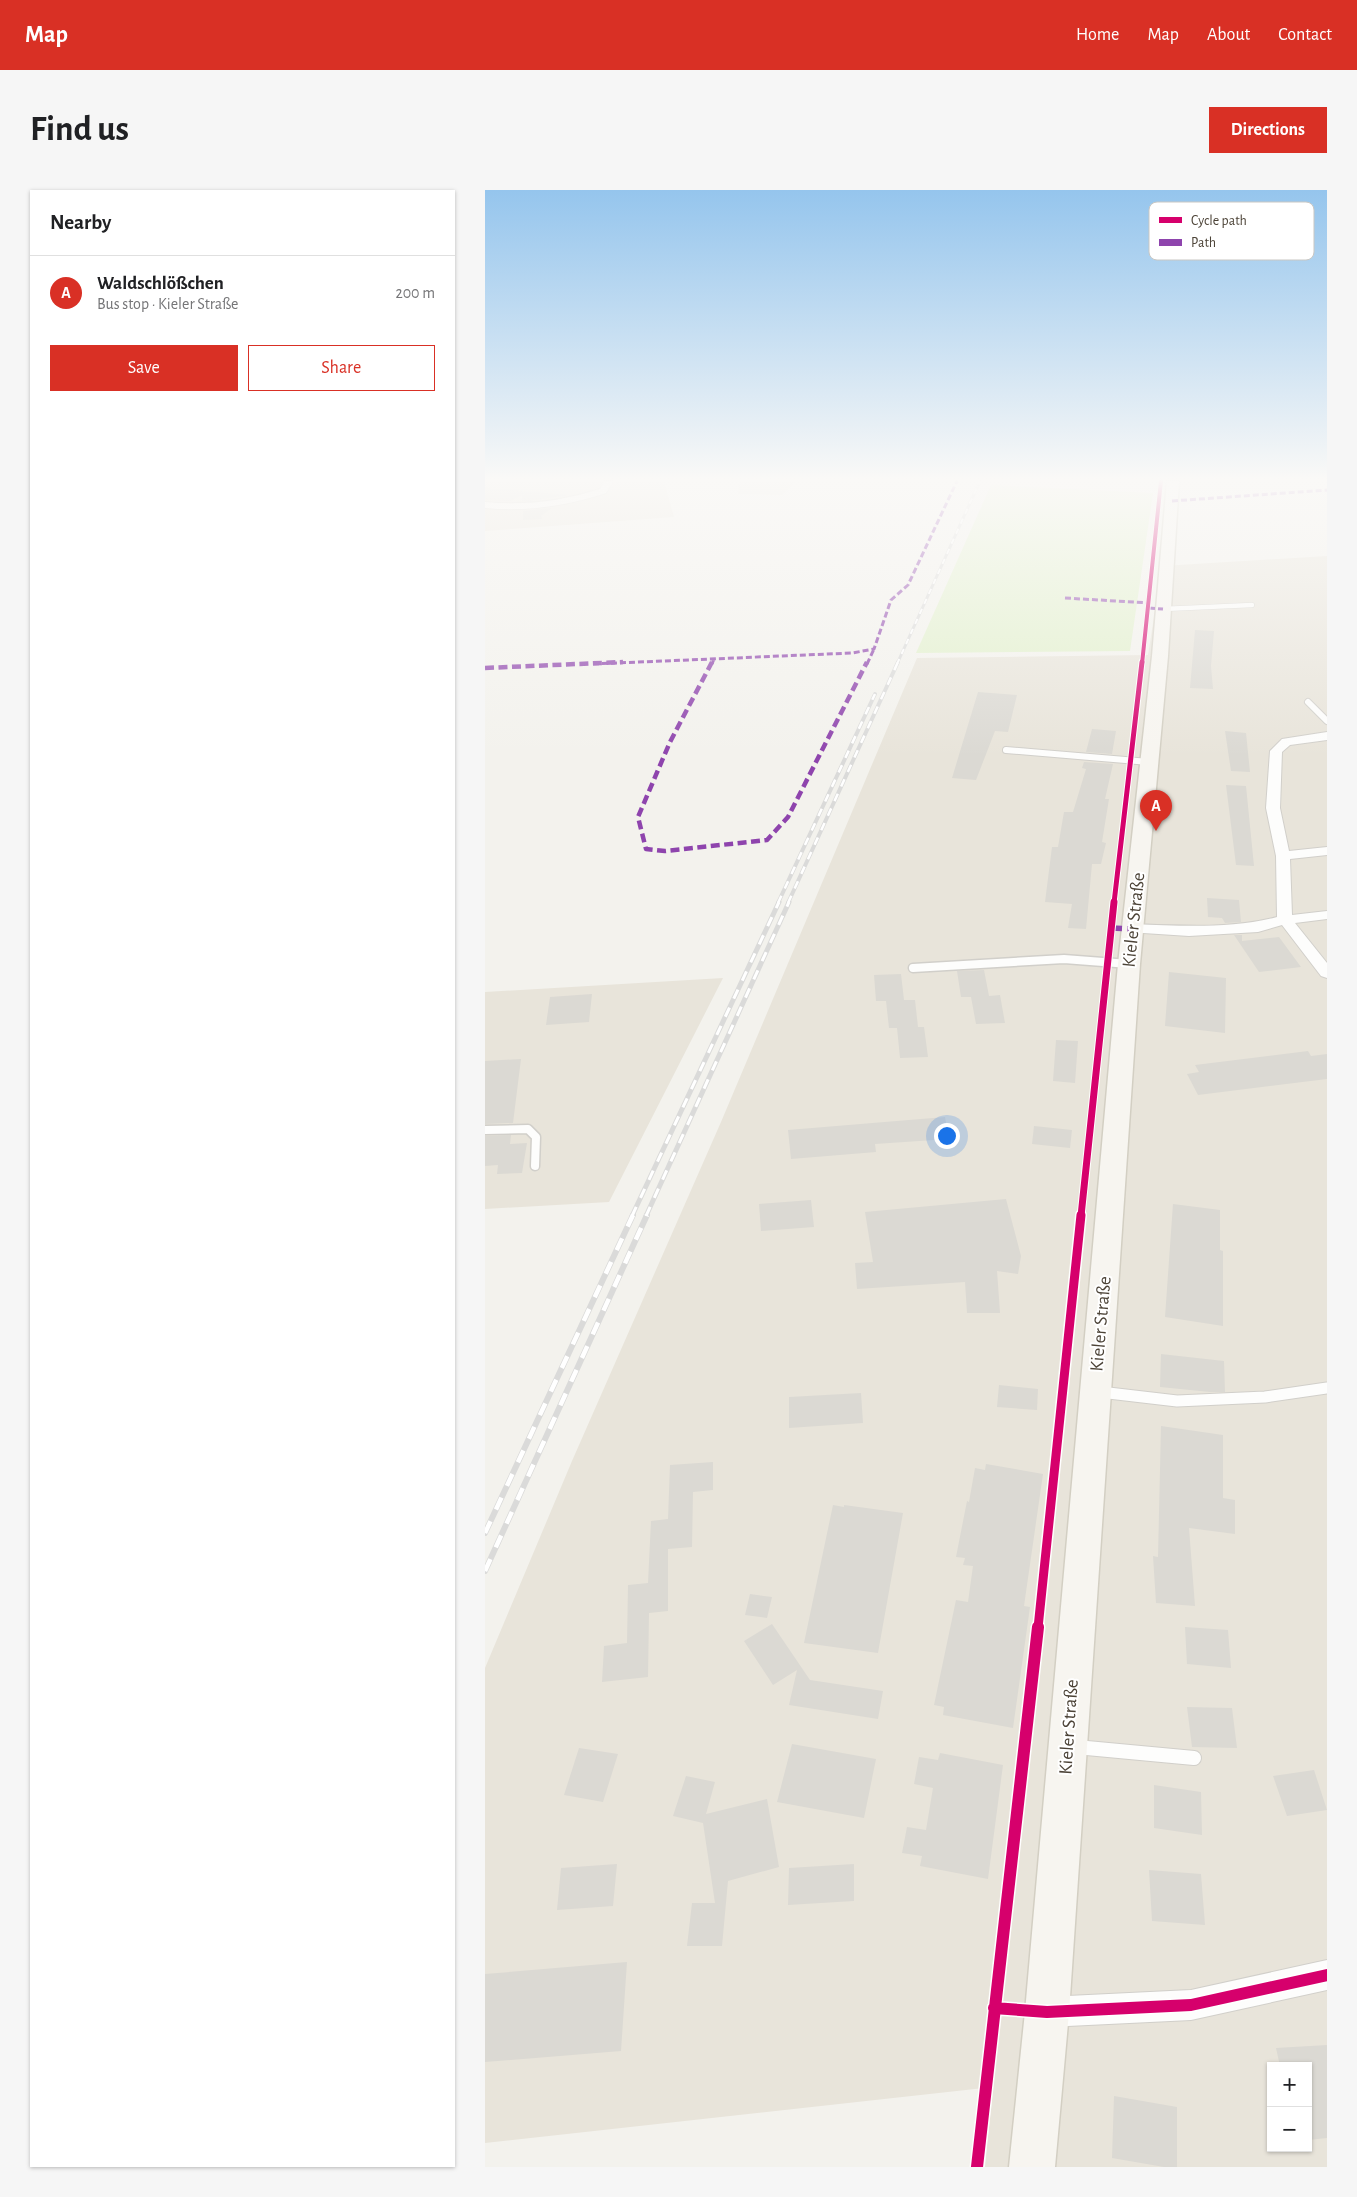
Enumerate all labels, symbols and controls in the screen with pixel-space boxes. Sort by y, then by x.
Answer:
text: Map [25,23,68,47]
text: Home [1076,26,1119,44]
text: Map [1147,26,1179,44]
text: About [1207,26,1250,44]
text: Contact [1278,26,1332,44]
button: Directions [1209,107,1327,153]
text: Find us [30,112,129,147]
legend [1149,202,1314,260]
text: Nearby [50,212,111,233]
text: Cycle path [1191,214,1247,228]
text: Path [1191,236,1216,250]
text: Waldschlößchen [97,274,224,293]
text: A [61,285,71,301]
text: 200 m [395,285,435,301]
text: Bus stop · Kieler Straße [97,296,239,312]
button: Save [50,345,238,391]
button: Share [248,345,435,391]
pin: A [1140,790,1172,831]
street label: Kieler Straße [1120,872,1148,968]
your location [934,1123,960,1149]
street label: Kieler Straße [1087,1276,1115,1372]
street label: Kieler Straße [1056,1679,1082,1775]
map controls [1267,2062,1312,2152]
button: + [1267,2062,1312,2107]
button: − [1267,2107,1312,2152]

